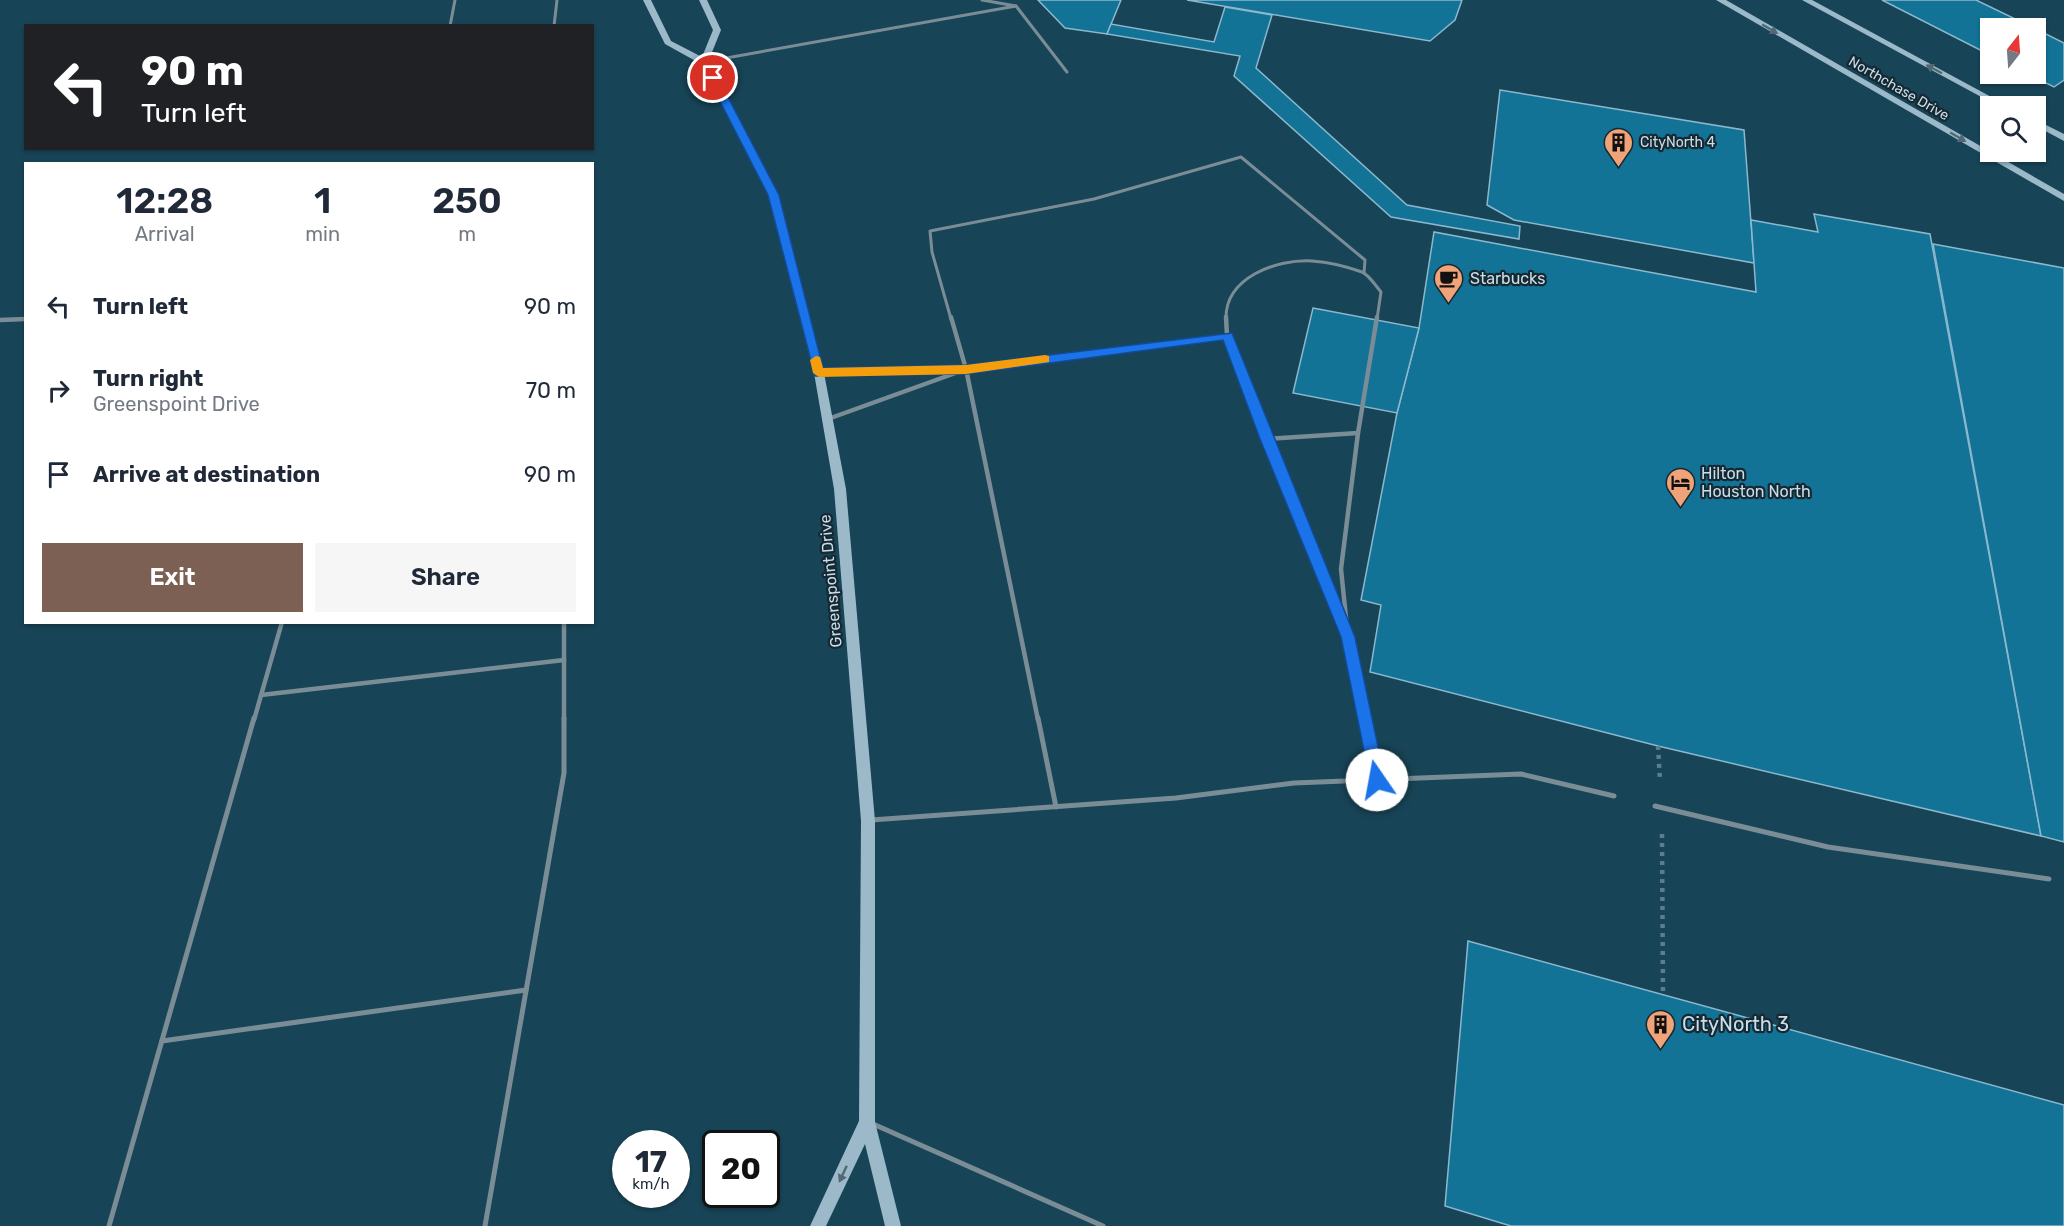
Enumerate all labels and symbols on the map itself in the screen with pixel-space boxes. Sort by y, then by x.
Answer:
north arrow [1980,18,2046,84]
one-way arrow [1762,24,1778,35]
pin [687,52,738,103]
street label: Northchase Drive [1845,53,1952,124]
one-way arrow [1925,64,1942,74]
building icon: CityNorth 4 [1603,126,1635,168]
one-way arrow [1949,132,1966,142]
place label: CityNorth 4 [1640,134,1715,151]
cafe icon: Starbucks [1433,262,1465,304]
place label: Starbucks [1470,269,1545,288]
place label: Hilton Houston North [1701,464,1811,501]
hotel icon: Hilton Houston North [1664,466,1696,508]
street label: Greenspoint Drive [815,514,846,648]
position arrow [1345,748,1409,812]
building icon: CityNorth 3 [1645,1008,1677,1050]
place label: CityNorth 3 [1682,1012,1789,1036]
speed limit sign: 20 [702,1130,780,1208]
one-way arrow [838,1165,847,1182]

